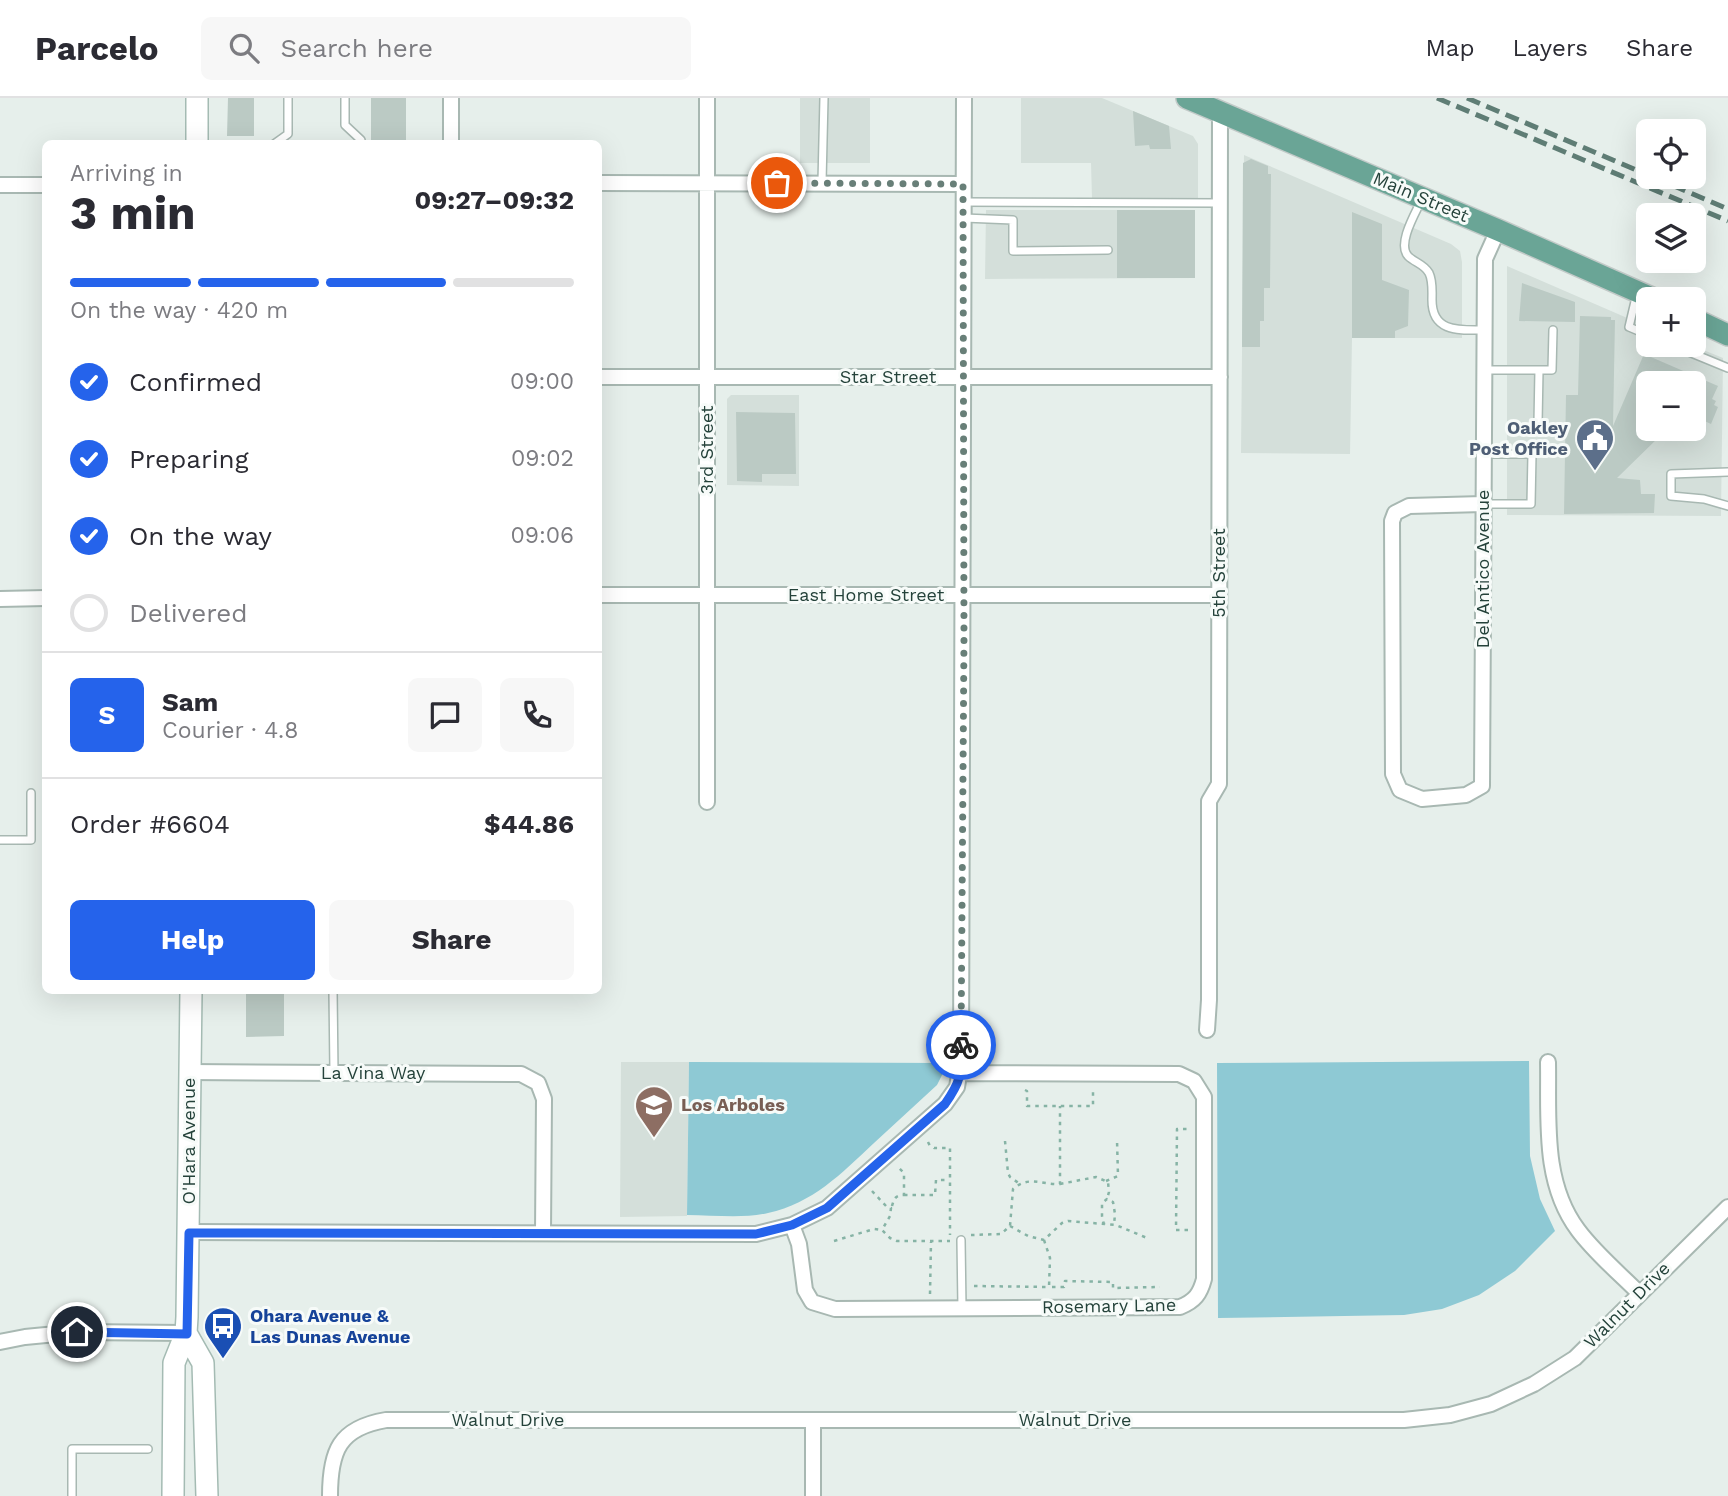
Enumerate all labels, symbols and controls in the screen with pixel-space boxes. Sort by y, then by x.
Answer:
search box [201,17,691,80]
text: Parcelo [35,29,159,68]
icon: search [225,29,263,67]
text: Search here [281,33,433,63]
text: Map [1426,34,1474,62]
text: Layers [1512,34,1588,62]
text: Share [1626,34,1693,62]
map controls [1636,119,1706,441]
button: locate [1636,119,1706,189]
pin [747,153,807,213]
text: Arriving in [70,160,183,187]
icon: bag [758,164,796,202]
street label: Main Street [1370,167,1473,226]
text: 09:27–09:32 [415,185,574,215]
text: 3 min [70,186,196,240]
button: layers [1636,203,1706,273]
button: + [1636,287,1706,357]
text: On the way · 420 m [70,297,288,324]
icon: check [70,363,108,401]
street label: Star Street [840,366,937,387]
text: Confirmed [129,367,262,397]
text: 09:00 [510,368,574,395]
button: − [1636,371,1706,441]
street label: 3rd Street [696,405,717,495]
place label: Oakley Post Office [1469,417,1569,459]
public building icon: Oakley Post Office [1574,417,1616,472]
icon: check [70,440,108,478]
text: Preparing [129,444,249,474]
text: 09:02 [511,445,574,472]
street label: Del Antico Avenue [1472,490,1493,648]
icon: check [70,517,108,555]
text: On the way [129,521,272,551]
text: 09:06 [510,522,574,549]
street label: 5th Street [1208,528,1229,618]
street label: East Home Street [788,584,945,605]
text: Delivered [129,598,248,628]
button: chat [408,678,482,752]
button: phone [500,678,574,752]
text: Sam [162,687,218,717]
text: S [99,700,115,730]
text: Courier · 4.8 [162,717,298,744]
text: Order #6604 [70,809,230,839]
text: $44.86 [484,809,574,839]
button: Help [70,900,315,980]
button: Share [329,900,574,980]
courier [926,1010,996,1080]
icon: bike [942,1026,980,1064]
street label: La Vina Way [321,1062,426,1083]
street label: O'Hara Avenue [178,1078,199,1204]
school or university icon: Los Arboles [633,1084,675,1139]
place label: Los Arboles [681,1094,785,1115]
street label: Walnut Drive [1579,1257,1674,1352]
street label: Rosemary Lane [1042,1294,1176,1317]
pin [47,1302,107,1362]
bus stop icon: Ohara Avenue & Las Dunas Avenue [202,1305,244,1360]
place label: Ohara Avenue & Las Dunas Avenue [250,1305,410,1347]
icon: home [58,1313,96,1351]
street label: Walnut Drive [452,1409,564,1430]
street label: Walnut Drive [1019,1409,1131,1430]

